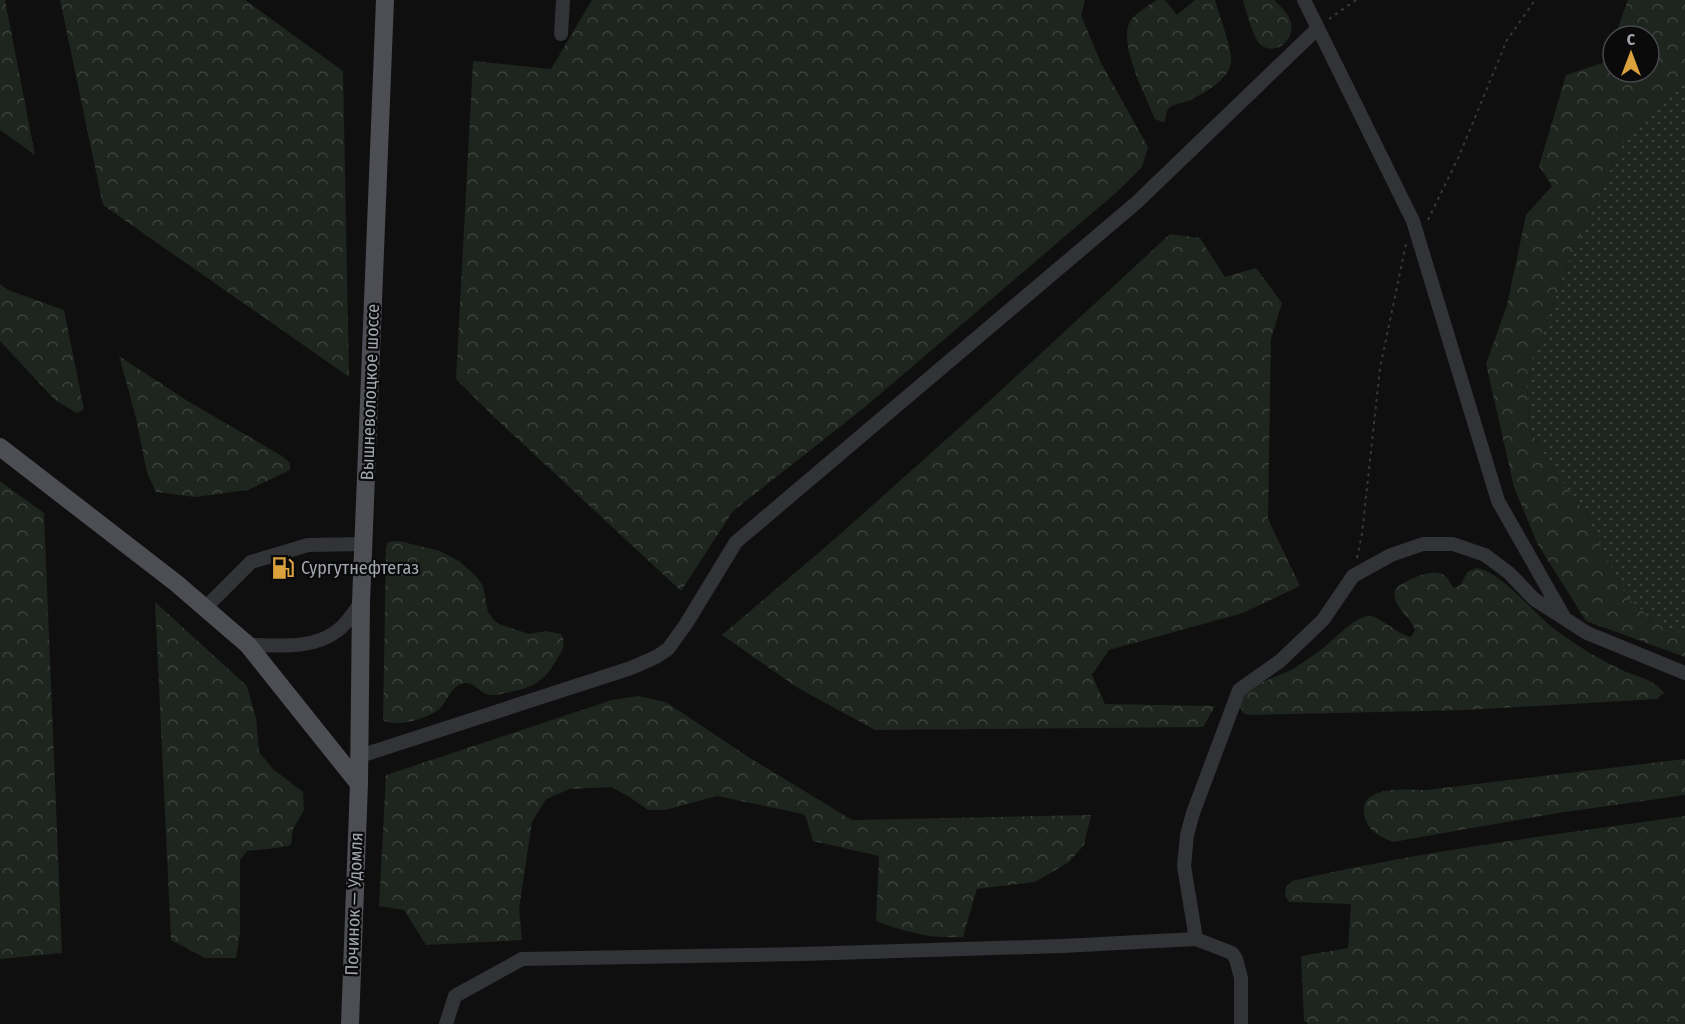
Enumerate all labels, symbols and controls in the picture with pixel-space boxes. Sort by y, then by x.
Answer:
north arrow [1601,24,1661,84]
text: С [1627,30,1636,49]
street label: Вышневолоцкое шоссе [356,303,384,481]
fuel station icon: Сургутнефтегаз [270,555,296,581]
place label: Сургутнефтегаз [301,557,419,579]
street label: Починок — Удомля [341,832,367,976]

